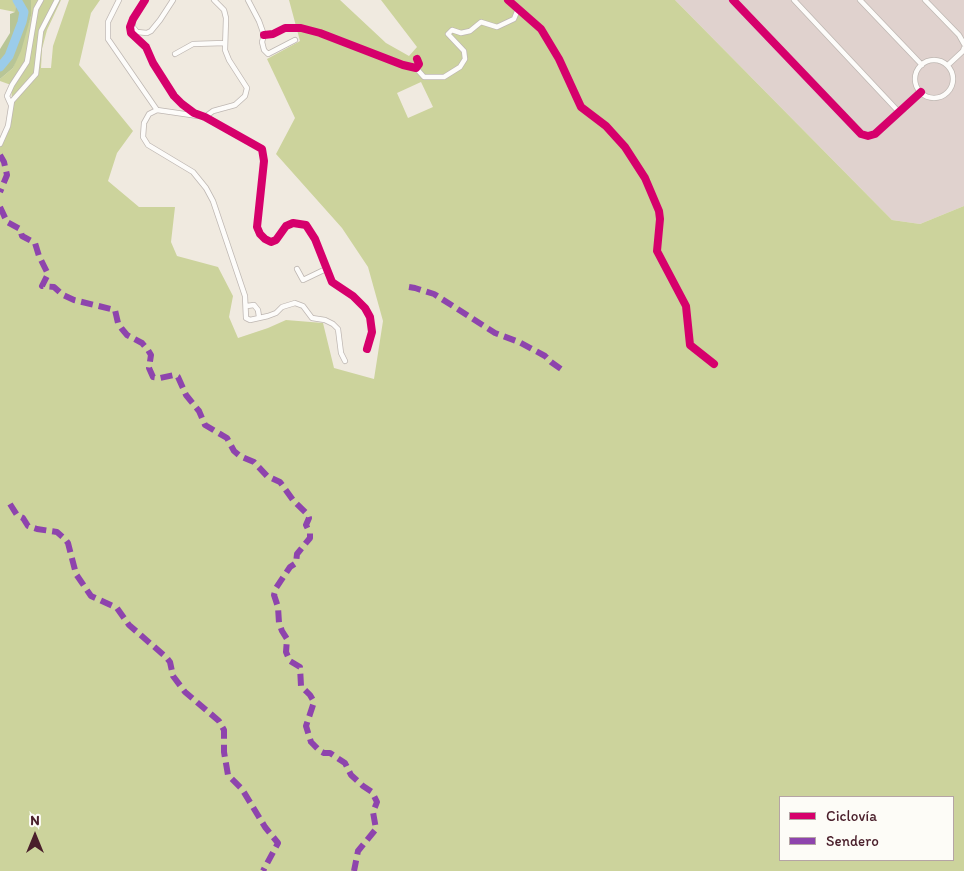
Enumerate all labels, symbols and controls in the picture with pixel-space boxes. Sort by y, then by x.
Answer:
legend [779,796,954,861]
text: Ciclovía [826,807,877,825]
north arrow [10,811,60,861]
text: N [30,812,40,829]
text: Sendero [826,832,879,850]

